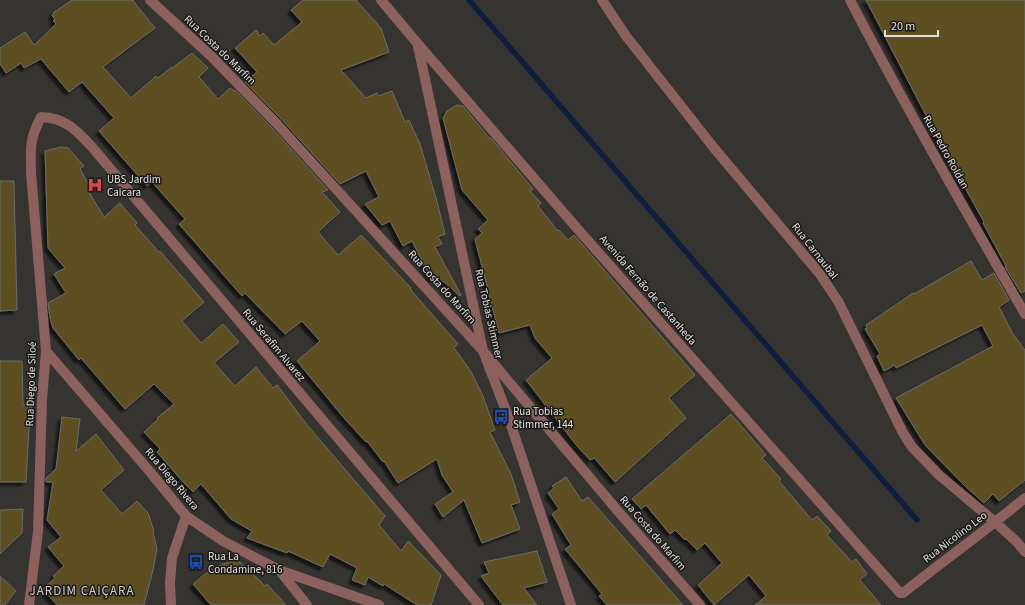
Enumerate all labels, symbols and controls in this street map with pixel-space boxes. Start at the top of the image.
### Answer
street label: Rua Costa do Marfim [181,12,259,88]
scale bar [885,12,938,38]
text: 20 m [891,18,915,35]
street label: Rua Pedro Roldan [920,113,972,191]
place label: UBS Jardim Caicara [107,172,161,200]
hospital icon: UBS Jardim Caicara [86,176,104,194]
street label: Rua Carnaubal [788,220,842,282]
street label: Avenida Fernão de Castanheda [596,232,700,348]
street label: Rua Costa do Marfim [405,247,479,327]
street label: Rua Tobias Stimmer [471,268,507,361]
street label: Rua Serafim Alvarez [239,305,309,385]
street label: Rua Diego de Siloé [22,341,40,427]
place label: Rua Tobias Stimmer, 144 [513,404,574,432]
bus stop icon: Rua Tobias Stimmer, 144 [492,408,510,426]
street label: Rua Diego Rivera [142,445,202,513]
street label: Rua Costa do Marfim [616,492,690,574]
street label: Rua Nicolino Leo [920,508,990,566]
place label: Rua La Condamine, 816 [208,549,283,577]
bus stop icon: Rua La Condamine, 816 [187,553,205,571]
district label: JARDIM CAIÇARA [30,582,134,600]

